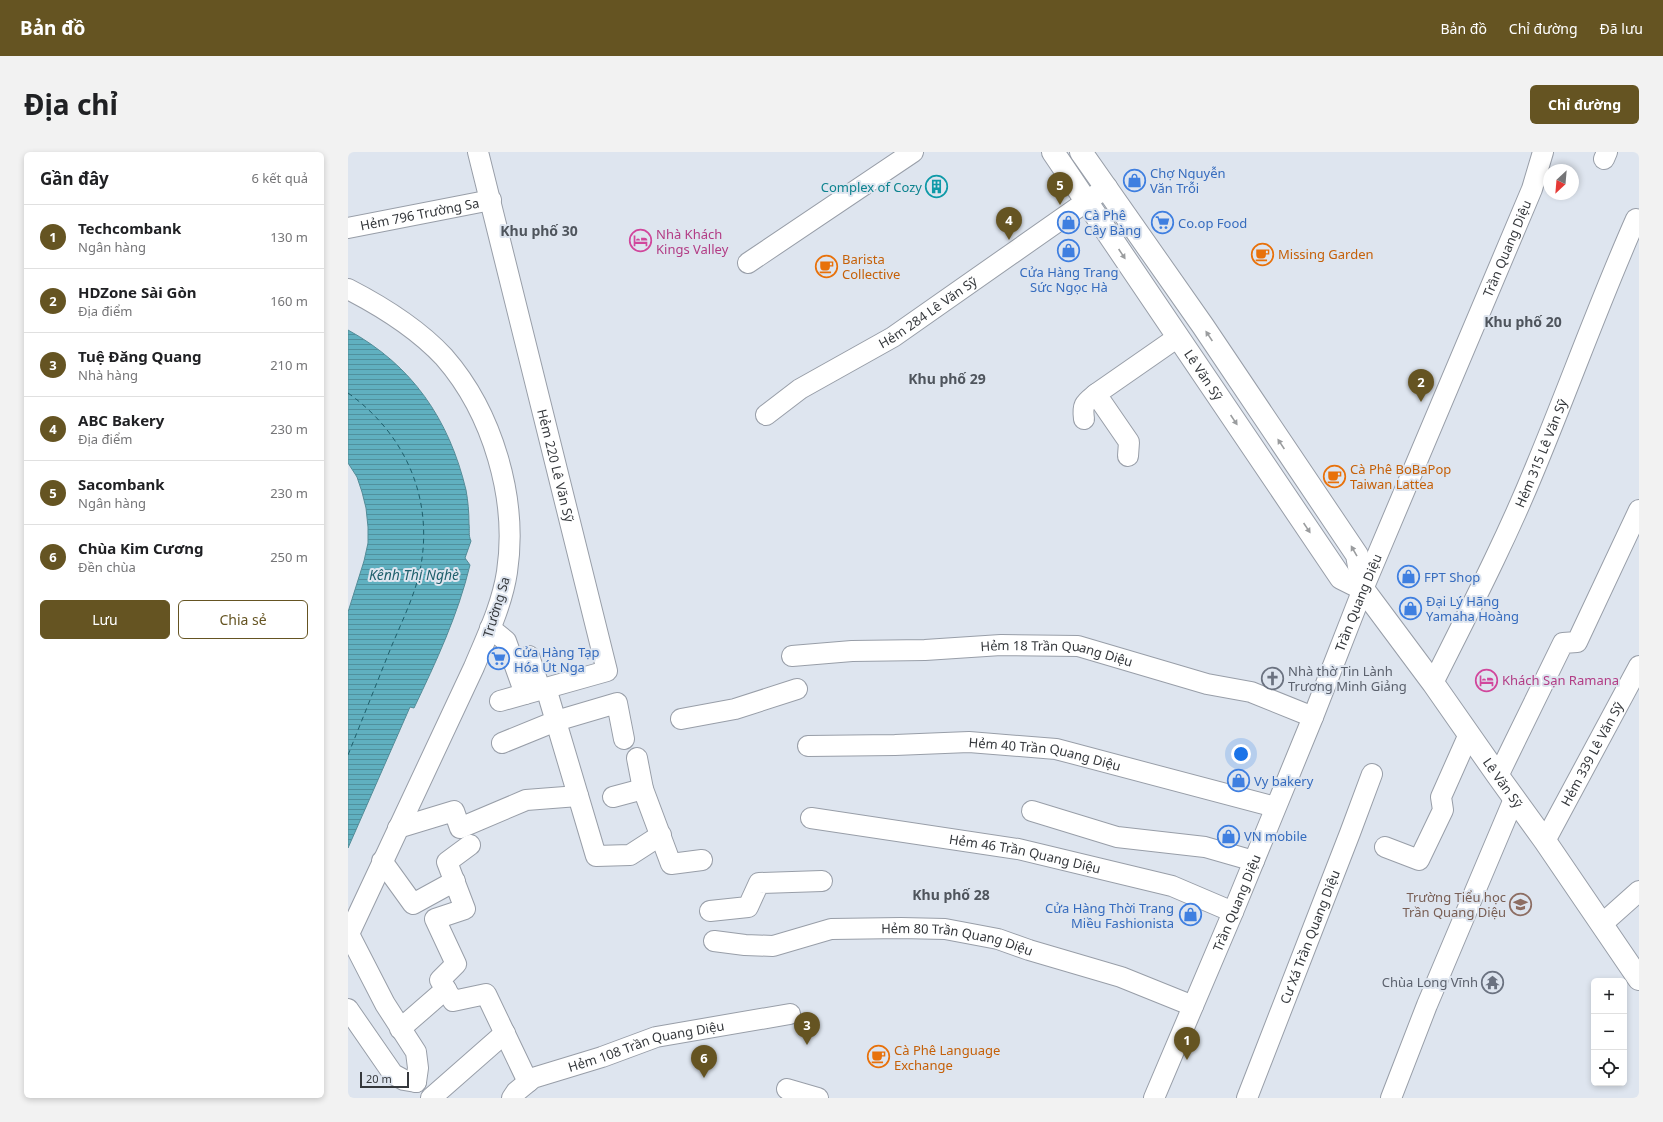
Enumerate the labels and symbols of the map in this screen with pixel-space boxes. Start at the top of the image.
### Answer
place label: Chợ Nguyễn Văn Trỗi [1150,164,1226,197]
north arrow [1543,164,1579,200]
shop icon: Chợ Nguyễn Văn Trỗi [1122,167,1148,193]
pin: 5 [1047,172,1073,205]
building icon: Complex of Cozy [924,174,950,200]
place label: Complex of Cozy [821,178,922,196]
street label: Hẻm 796 Trường Sa [359,194,481,234]
street label: Trần Quang Diệu [1478,197,1535,300]
place label: Cà Phê Cây Bàng [1084,206,1141,239]
pin: 4 [996,207,1022,240]
shop icon: Cà Phê Cây Bàng [1055,209,1081,235]
supermarket icon: Co.op Food [1149,210,1175,236]
place label: Co.op Food [1178,214,1247,232]
district label: Khu phố 30 [500,221,578,240]
place label: Nhà Khách Kings Valley [656,225,729,258]
hotel icon: Nhà Khách Kings Valley [627,228,653,254]
shop icon: Cửa Hàng Trang Sức Ngọc Hà [1056,237,1082,263]
cafe icon: Missing Garden [1249,241,1275,267]
place label: Missing Garden [1278,245,1374,263]
one-way arrow [1118,249,1125,260]
place label: Barista Collective [842,250,900,283]
cafe icon: Barista Collective [814,253,840,279]
place label: Cửa Hàng Trang Sức Ngọc Hà [1020,263,1119,296]
street label: Hẻm 284 Lê Văn Sỹ [875,272,981,352]
district label: Khu phố 20 [1484,312,1562,331]
one-way arrow [1205,330,1213,341]
street label: Lê Văn Sỹ [1180,346,1227,404]
district label: Khu phố 29 [908,369,986,388]
pin: 2 [1408,369,1434,402]
street label: Hẻm 315 Lê Văn Sỹ [1510,396,1571,510]
street label: Hẻm 220 Lê Văn Sỹ [533,407,579,524]
one-way arrow [1230,415,1238,425]
one-way arrow [1277,439,1285,449]
place label: Cà Phê BoBaPop Taiwan Lattea [1350,460,1451,493]
cafe icon: Cà Phê BoBaPop Taiwan Lattea [1322,463,1348,489]
one-way arrow [1303,522,1310,533]
one-way arrow [1350,545,1357,557]
street label: Trần Quang Diệu [1331,551,1386,654]
shop icon: FPT Shop [1395,564,1421,590]
water label: Kênh Thị Nghè [369,565,459,584]
place label: FPT Shop [1424,568,1480,586]
street label: Trường Sa [478,574,514,640]
place label: Đại Lý Hãng Yamaha Hoàng [1426,592,1519,625]
shop icon: Đại Lý Hãng Yamaha Hoàng [1397,595,1423,621]
street label: Hẻm 18 Trần Quang Diệu [980,636,1135,671]
place label: Cửa Hàng Tạp Hóa Út Nga [514,643,599,676]
supermarket icon: Cửa Hàng Tạp Hóa Út Nga [486,646,512,672]
place label: Nhà thờ Tin Lành Trương Minh Giảng [1288,662,1407,695]
church icon: Nhà thờ Tin Lành Trương Minh Giảng [1260,665,1286,691]
hotel icon: Khách Sạn Ramana [1474,667,1500,693]
place label: Khách Sạn Ramana [1502,671,1619,689]
street label: Hẻm 339 Lê Văn Sỹ [1557,698,1627,809]
street label: Hẻm 40 Trần Quang Diệu [968,733,1123,775]
your location [1231,744,1251,764]
street label: Lê Văn Sỹ [1479,754,1527,812]
shop icon: Vy bakery [1226,768,1252,794]
place label: Vy bakery [1254,772,1314,790]
shop icon: VN mobile [1215,823,1241,849]
place label: VN mobile [1244,827,1307,845]
street label: Hẻm 46 Trần Quang Diệu [948,830,1103,878]
street label: Trần Quang Diệu [1208,851,1265,954]
street label: Cư Xá Trần Quang Diệu [1276,867,1344,1006]
district label: Khu phố 28 [912,885,990,904]
place label: Trường Tiểu học Trần Quang Diệu [1403,888,1506,921]
school or university icon: Trường Tiểu học Trần Quang Diệu [1508,891,1534,917]
place label: Cửa Hàng Thời Trang Miều Fashionista [1045,899,1174,932]
shop icon: Cửa Hàng Thời Trang Miều Fashionista [1177,902,1203,928]
street label: Hẻm 80 Trần Quang Diệu [881,919,1035,960]
temple icon: Chùa Long Vĩnh [1480,969,1506,995]
place label: Chùa Long Vĩnh [1382,973,1478,991]
pin: 3 [794,1012,820,1045]
street label: Hẻm 108 Trần Quang Diệu [566,1016,726,1076]
pin: 1 [1174,1027,1200,1060]
place label: Cà Phê Language Exchange [894,1041,1000,1074]
cafe icon: Cà Phê Language Exchange [866,1044,892,1070]
pin: 6 [691,1045,717,1078]
scale bar [360,1070,409,1089]

